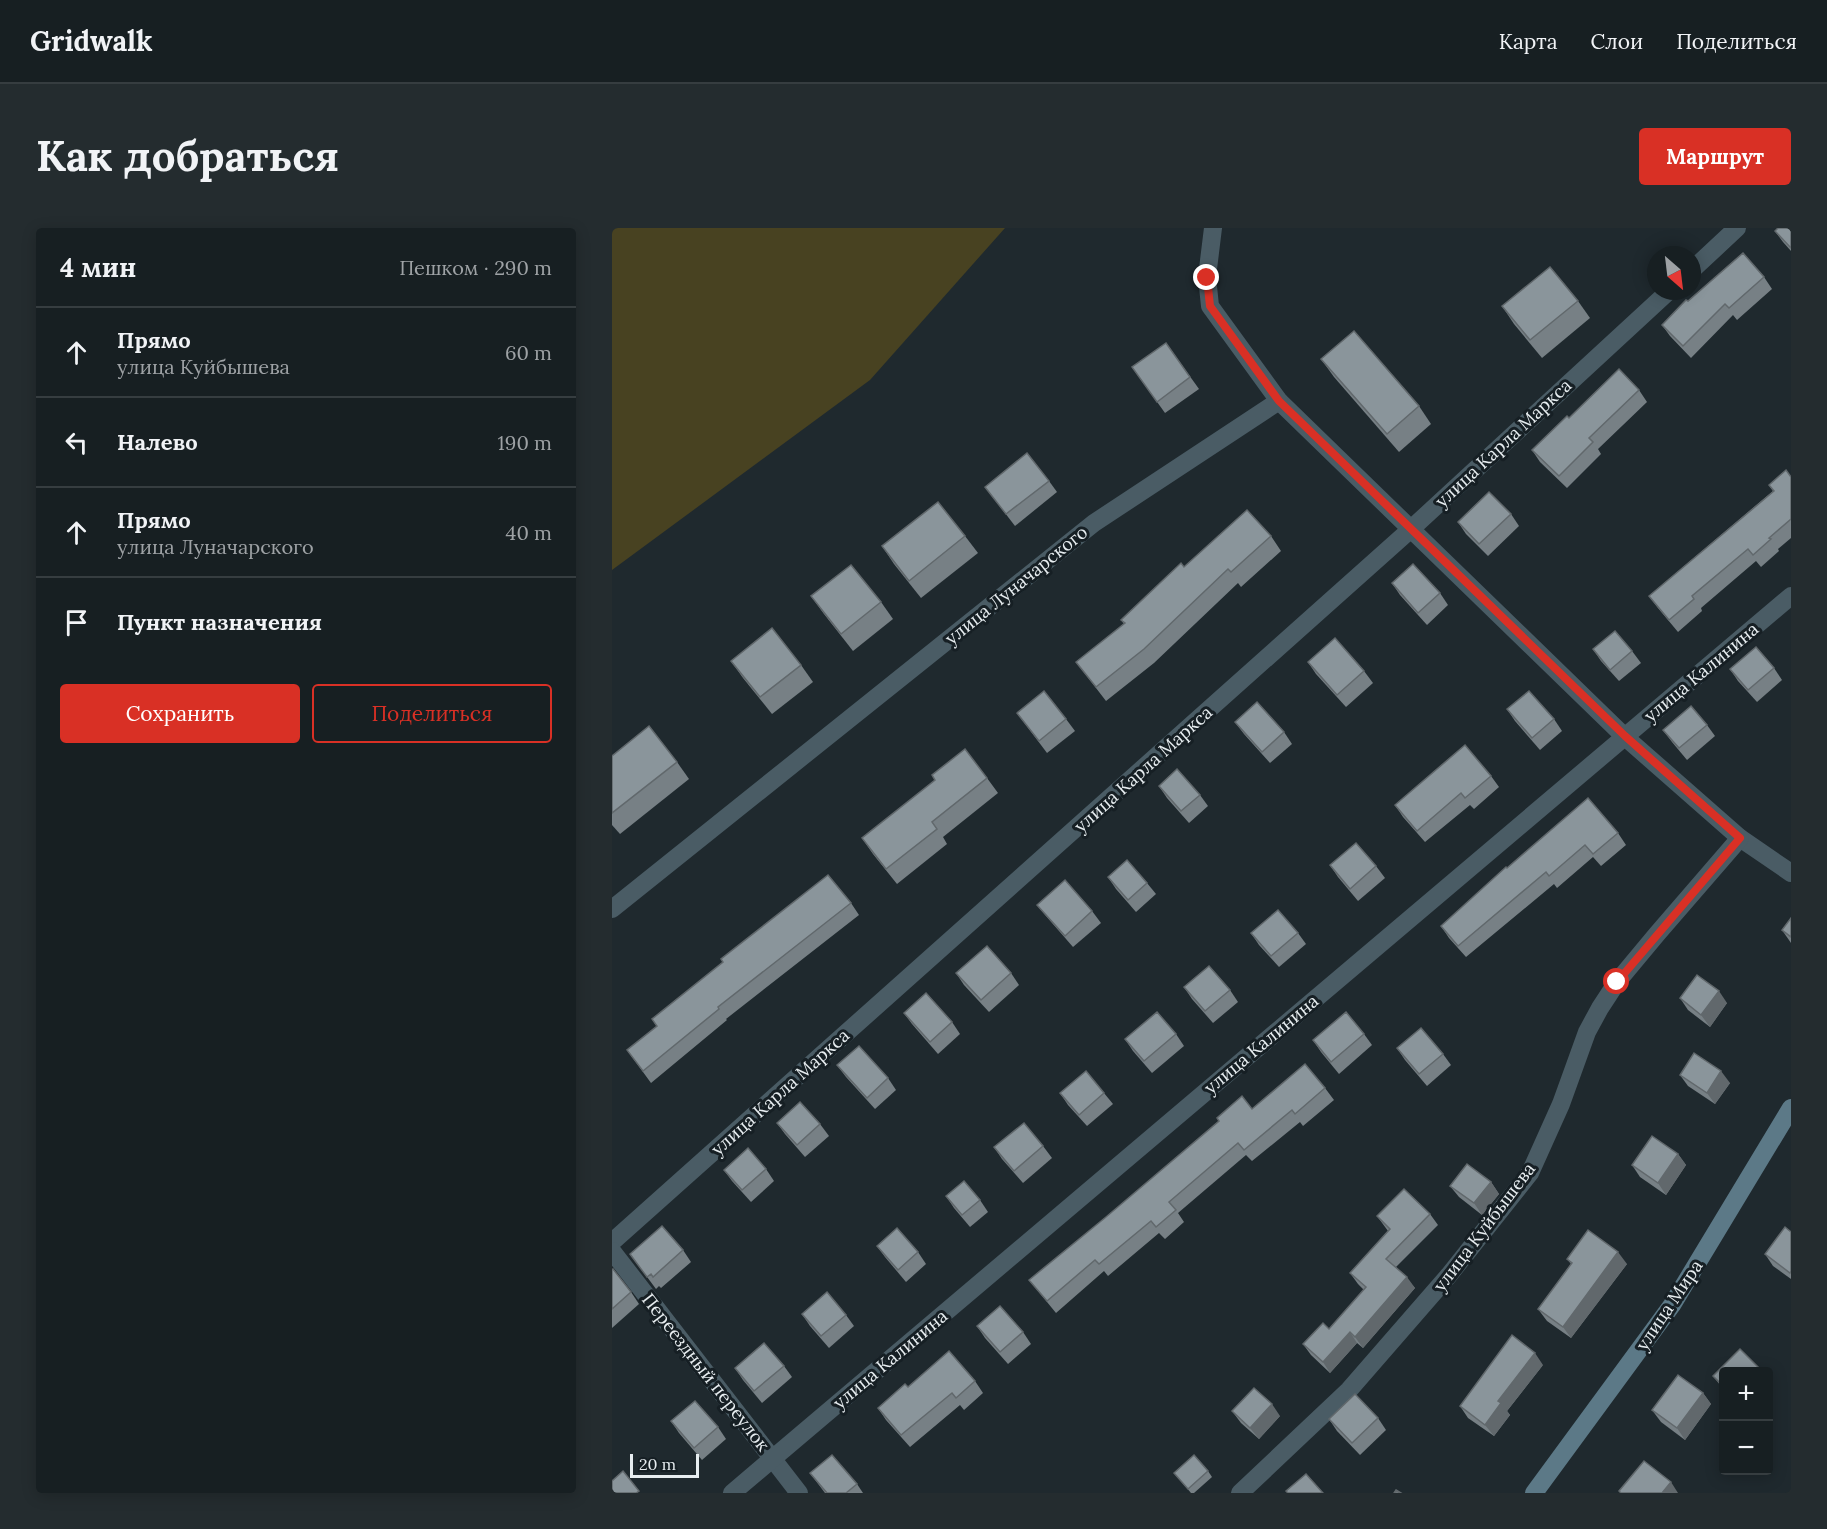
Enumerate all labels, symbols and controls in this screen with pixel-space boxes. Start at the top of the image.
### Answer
text: Gridwalk [30,23,153,59]
text: Карта [1499,28,1558,55]
text: Слои [1591,28,1643,55]
text: Поделиться [1676,28,1797,55]
button: Маршрут [1639,128,1791,185]
text: Как добраться [36,129,339,183]
north arrow [1647,246,1701,300]
text: 4 мин [60,251,136,284]
text: Пешком · 290 m [399,255,552,280]
route end [1193,264,1219,290]
text: Прямо [117,326,191,354]
icon: ahead [60,336,93,369]
text: 60 m [505,340,552,365]
text: улица Куйбышева [117,354,290,379]
street label: улица Карла Маркса [1430,374,1576,512]
icon: left [60,426,93,459]
text: Налево [117,428,198,456]
text: 190 m [498,430,552,455]
text: Прямо [117,506,191,534]
icon: ahead [60,516,93,549]
text: 40 m [506,520,552,545]
street label: улица Луначарского [940,520,1092,650]
text: улица Луначарского [117,534,314,559]
icon: arrive [60,606,93,639]
text: Пункт назначения [117,608,322,636]
street label: улица Калинина [1639,617,1763,727]
button: Сохранить [60,684,300,743]
button: Поделиться [312,684,552,743]
street label: улица Карла Маркса [1069,701,1217,837]
route start [1603,968,1629,994]
street label: улица Калинина [1199,989,1323,1099]
street label: улица Карла Маркса [706,1024,854,1160]
street label: улица Куйбышева [1428,1158,1540,1296]
street label: улица Мира [1630,1255,1708,1355]
street label: Переездный переулок [637,1288,775,1456]
street label: улица Калинина [828,1304,952,1414]
map controls [1719,1367,1773,1475]
button: + [1719,1367,1773,1421]
button: − [1719,1421,1773,1475]
scale bar [630,1451,699,1478]
text: 20 m [639,1454,676,1474]

